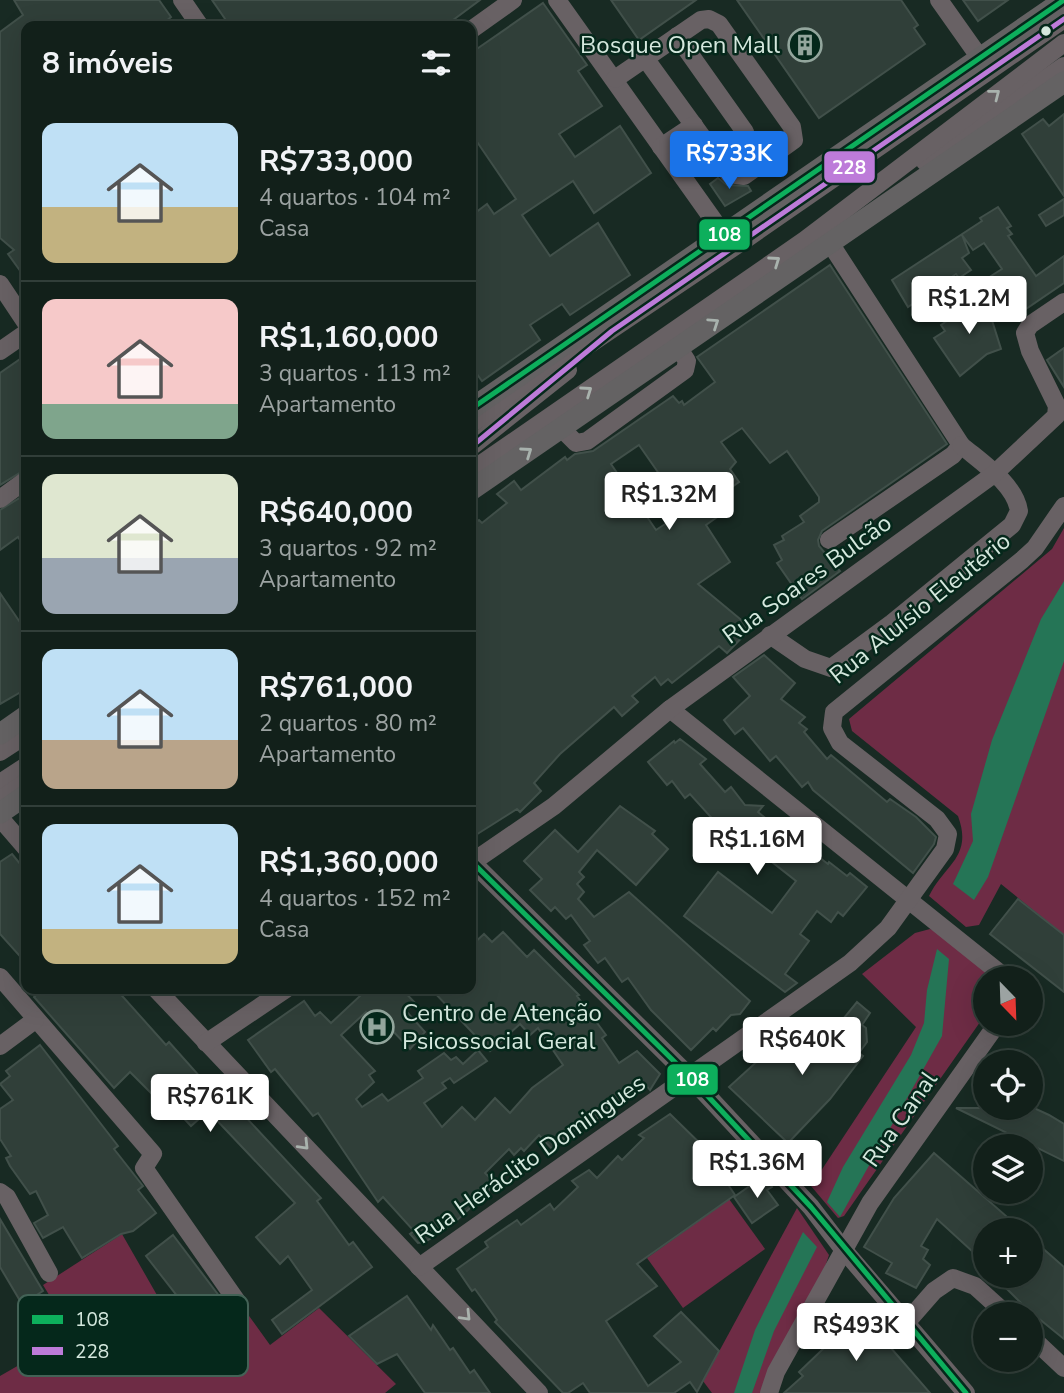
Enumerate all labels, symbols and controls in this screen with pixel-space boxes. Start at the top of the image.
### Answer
unlabelled marker [1039,24,1053,38]
building icon: Bosque Open Mall [786,26,824,64]
place label: Bosque Open Mall [580,29,780,61]
text: 8 imóveis [42,43,173,84]
icon: filters [417,44,455,82]
one-way arrow [987,89,1000,102]
pin: R$733K [672,132,786,191]
text: R$733K [686,138,772,169]
text: R$733,000 [259,141,413,182]
line badge: 228 [823,150,876,184]
icon: home [98,151,182,235]
text: 228 [832,155,866,181]
text: 4 quartos · 104 m² [259,182,451,213]
text: Casa [259,213,310,244]
line badge: 108 [698,218,751,251]
text: 108 [707,222,741,248]
one-way arrow [767,257,780,269]
pin: R$1.2M [912,276,1026,336]
text: R$1.2M [928,283,1010,314]
text: R$1,160,000 [259,317,438,358]
one-way arrow [706,318,719,331]
icon: home [98,327,182,411]
text: 3 quartos · 113 m² [259,358,451,389]
one-way arrow [579,387,592,399]
text: Apartamento [259,389,396,420]
one-way arrow [519,448,532,460]
pin: R$1.32M [604,472,734,532]
text: R$1.32M [621,479,717,510]
text: R$640,000 [259,492,413,533]
icon: home [98,502,182,586]
street label: Rua Soares Bulcão [716,507,898,651]
street label: Rua Aluísio Eleutério [823,525,1017,691]
text: 3 quartos · 92 m² [259,533,437,564]
text: Apartamento [259,564,396,595]
text: R$761,000 [259,667,413,708]
icon: home [98,677,182,761]
text: 2 quartos · 80 m² [259,708,437,739]
text: Apartamento [259,739,396,770]
pin: R$1.16M [692,818,822,877]
text: R$1.16M [709,824,805,855]
text: R$1,360,000 [259,842,438,883]
icon: home [98,852,182,936]
text: 4 quartos · 152 m² [259,883,451,914]
text: Casa [259,914,310,945]
north arrow [973,966,1043,1036]
map controls [973,966,1043,1372]
place label: Centro de Atenção Psicossocial Geral [402,997,602,1057]
hospital icon: Centro de Atenção Psicossocial Geral [358,1008,396,1046]
pin: R$640K [745,1018,859,1077]
text: R$640K [759,1024,845,1055]
button: locate [973,1050,1043,1120]
line badge: 108 [666,1063,719,1096]
street label: Rua Canal [855,1065,945,1173]
street label: Rua Heráclito Domingues [408,1067,652,1251]
text: 108 [675,1067,709,1093]
pin: R$761K [153,1074,267,1134]
text: R$761K [167,1081,253,1112]
button: layers [973,1134,1043,1204]
one-way arrow [295,1137,308,1150]
pin: R$1.36M [692,1140,822,1200]
text: R$1.36M [709,1147,805,1178]
button: + [973,1218,1043,1288]
legend [18,1295,248,1376]
button: − [973,1302,1043,1372]
pin: R$493K [799,1304,913,1363]
text: 108 [75,1307,109,1333]
one-way arrow [458,1308,471,1321]
text: R$493K [813,1310,899,1341]
text: 228 [75,1339,109,1365]

